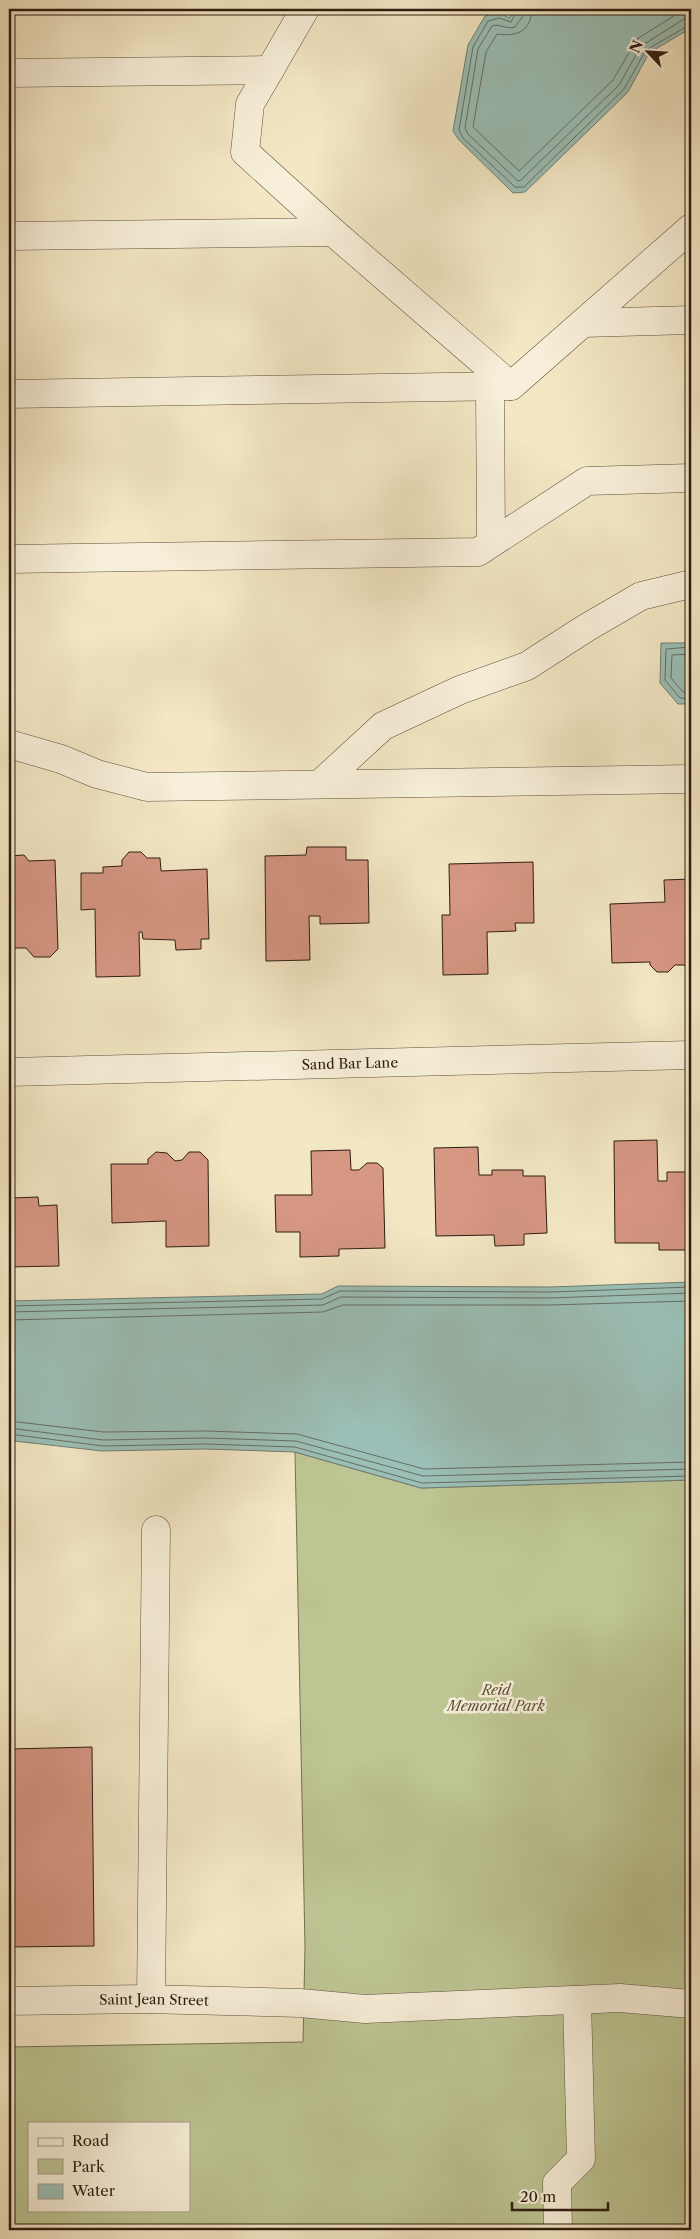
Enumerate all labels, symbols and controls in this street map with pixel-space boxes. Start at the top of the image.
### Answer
north arrow [622,28,672,78]
text: N [625,37,647,56]
street label: Sand Bar Lane [301,1053,398,1074]
park label: Reid Memorial Park [445,1681,546,1715]
street label: Saint Jean Street [99,1990,209,2010]
legend [28,2122,190,2212]
text: Road [72,2131,109,2150]
text: Park [72,2157,106,2176]
scale bar [512,2179,609,2211]
text: Water [71,2181,116,2200]
text: 20 m [520,2187,556,2206]

